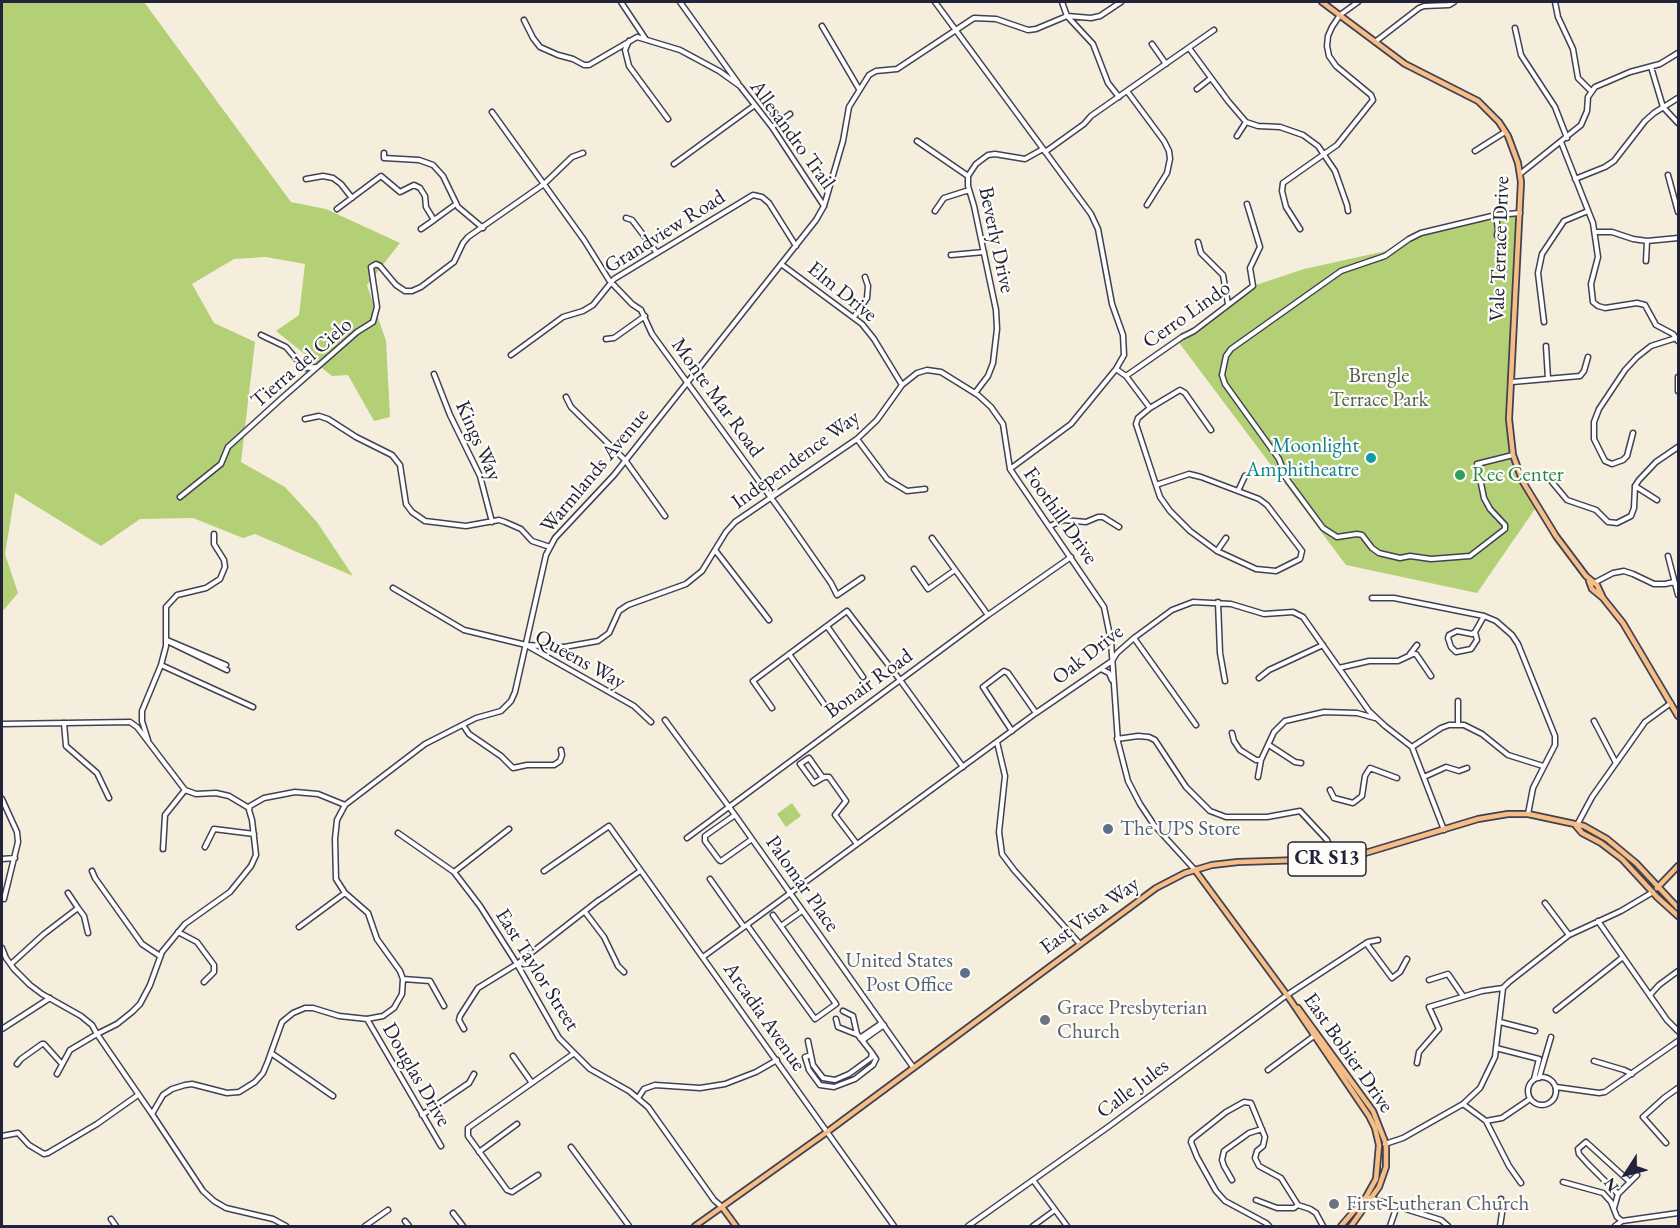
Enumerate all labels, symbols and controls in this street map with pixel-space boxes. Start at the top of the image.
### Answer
street label: Allesandro Trail [744,75,840,195]
street label: Vale Terrace Drive [1485,176,1515,322]
street label: Grandview Road [600,185,730,279]
street label: Beverly Drive [972,185,1020,295]
street label: Elm Drive [802,256,882,328]
street label: Cerro Lindo [1138,276,1236,354]
street label: Tierra del Cielo [246,312,358,414]
street label: Monte Mar Road [665,334,769,462]
park label: Brengle Terrace Park [1330,363,1428,413]
street label: Kings Way [449,397,507,485]
street label: Warmlands Avenue [535,403,655,539]
street label: Independence Way [727,405,865,515]
place label: Moonlight Amphitheatre [1246,433,1359,483]
marker: Moonlight Amphitheatre [1364,451,1378,465]
place label: Rec Center [1472,462,1564,488]
street label: Foothill Drive [1017,463,1103,569]
marker: Rec Center [1453,468,1467,482]
street label: Oak Drive [1047,619,1129,691]
street label: Queens Way [530,625,630,695]
street label: Bonair Road [820,644,918,724]
place label: The UPS Store [1120,816,1240,842]
marker: The UPS Store [1101,822,1115,836]
street label: Palomar Place [760,831,844,937]
road number: CR S13 [1288,842,1366,876]
street label: East Vista Way [1035,872,1145,960]
street label: East Taylor Street [489,904,585,1036]
place label: United States Post Office [846,948,953,998]
street label: Arcadia Avenue [717,958,811,1076]
marker: United States Post Office [958,966,972,980]
street label: East Bobier Drive [1297,988,1399,1118]
place label: Grace Presbyterian Church [1057,995,1208,1045]
marker: Grace Presbyterian Church [1038,1013,1052,1027]
street label: Douglas Drive [376,1019,456,1131]
street label: Calle Jules [1092,1054,1174,1124]
north arrow [1596,1144,1656,1204]
text: N [1599,1173,1623,1196]
place label: First Lutheran Church [1346,1191,1529,1217]
marker: First Lutheran Church [1327,1197,1341,1211]

